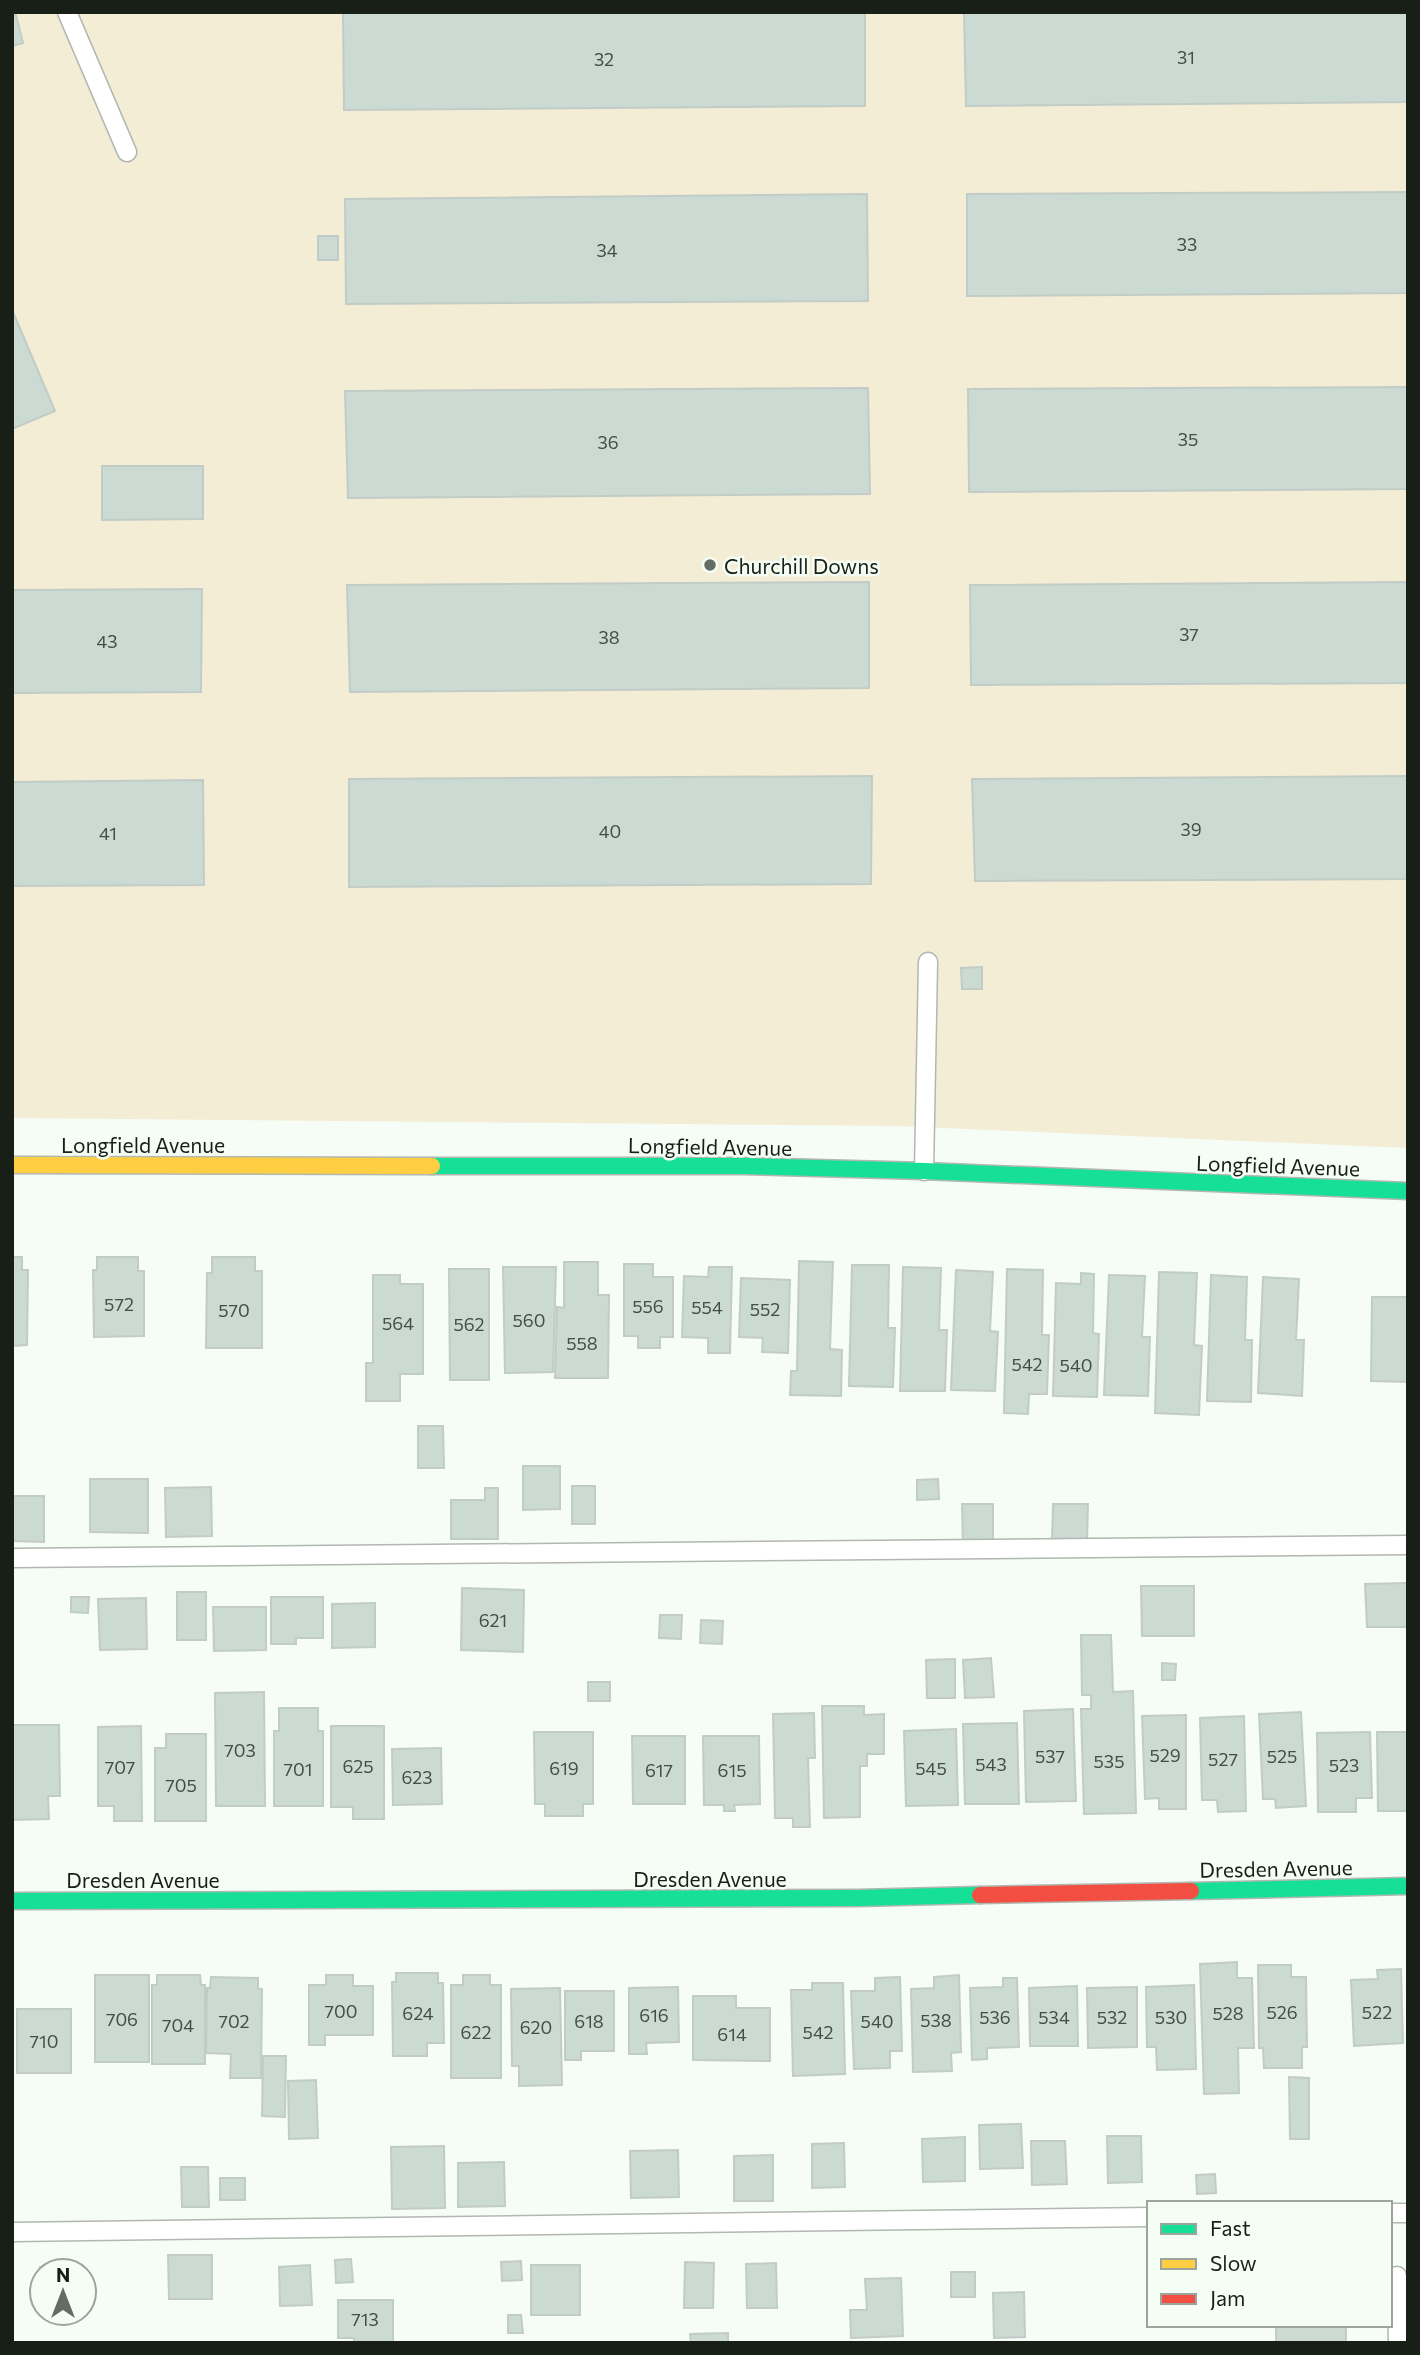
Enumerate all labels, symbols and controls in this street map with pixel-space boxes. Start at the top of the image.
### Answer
house number: 31 [1177,46,1195,68]
house number: 32 [594,48,614,70]
house number: 33 [1177,233,1197,255]
house number: 34 [596,239,618,261]
house number: 35 [1178,428,1198,450]
house number: 36 [597,431,619,453]
place label: Churchill Downs [724,553,879,578]
marker: Churchill Downs [702,557,718,573]
house number: 37 [1179,623,1199,645]
house number: 38 [598,626,620,648]
house number: 43 [96,630,118,652]
house number: 39 [1180,818,1202,840]
house number: 40 [599,820,621,842]
house number: 41 [99,822,117,844]
street label: Longfield Avenue [61,1132,225,1157]
street label: Longfield Avenue [628,1132,792,1160]
street label: Longfield Avenue [1195,1150,1361,1180]
house number: 572 [104,1293,134,1315]
house number: 556 [632,1295,664,1317]
house number: 554 [691,1296,723,1318]
house number: 552 [750,1298,780,1320]
house number: 570 [218,1299,250,1321]
house number: 560 [512,1309,546,1331]
house number: 564 [382,1312,414,1334]
house number: 562 [453,1313,485,1335]
house number: 558 [566,1332,598,1354]
house number: 542 [1012,1353,1042,1375]
house number: 540 [1060,1354,1092,1376]
house number: 621 [479,1609,507,1631]
house number: 703 [224,1739,256,1761]
house number: 529 [1149,1744,1181,1766]
house number: 537 [1035,1745,1065,1767]
house number: 525 [1267,1745,1297,1767]
house number: 527 [1208,1748,1238,1770]
house number: 535 [1094,1750,1124,1772]
house number: 543 [975,1753,1007,1775]
house number: 523 [1329,1754,1359,1776]
house number: 625 [342,1755,374,1777]
house number: 707 [105,1756,135,1778]
house number: 619 [549,1757,579,1779]
house number: 545 [915,1757,947,1779]
house number: 701 [284,1758,312,1780]
house number: 617 [645,1759,673,1781]
house number: 615 [718,1759,746,1781]
house number: 623 [401,1766,433,1788]
house number: 705 [165,1774,197,1796]
street label: Dresden Avenue [1199,1854,1353,1882]
street label: Dresden Avenue [633,1866,787,1891]
street label: Dresden Avenue [66,1867,220,1892]
house number: 700 [325,2000,357,2022]
house number: 526 [1266,2001,1298,2023]
house number: 522 [1362,2001,1392,2023]
house number: 624 [402,2002,434,2024]
house number: 528 [1212,2002,1244,2024]
house number: 616 [639,2004,669,2026]
house number: 536 [979,2006,1011,2028]
house number: 534 [1038,2006,1070,2028]
house number: 532 [1097,2006,1127,2028]
house number: 530 [1155,2006,1187,2028]
house number: 706 [106,2008,138,2030]
house number: 538 [920,2009,952,2031]
house number: 702 [218,2010,250,2032]
house number: 618 [574,2010,604,2032]
house number: 540 [861,2010,893,2032]
house number: 704 [162,2014,194,2036]
house number: 620 [520,2016,552,2038]
house number: 622 [461,2021,491,2043]
house number: 542 [803,2021,833,2043]
house number: 614 [717,2023,747,2045]
house number: 710 [30,2030,58,2052]
legend [1147,2201,1392,2327]
text: Fast [1210,2215,1251,2240]
text: Slow [1210,2250,1257,2275]
north arrow [28,2257,98,2327]
text: N [56,2263,70,2286]
text: Jam [1210,2285,1245,2310]
house number: 713 [351,2308,379,2330]

